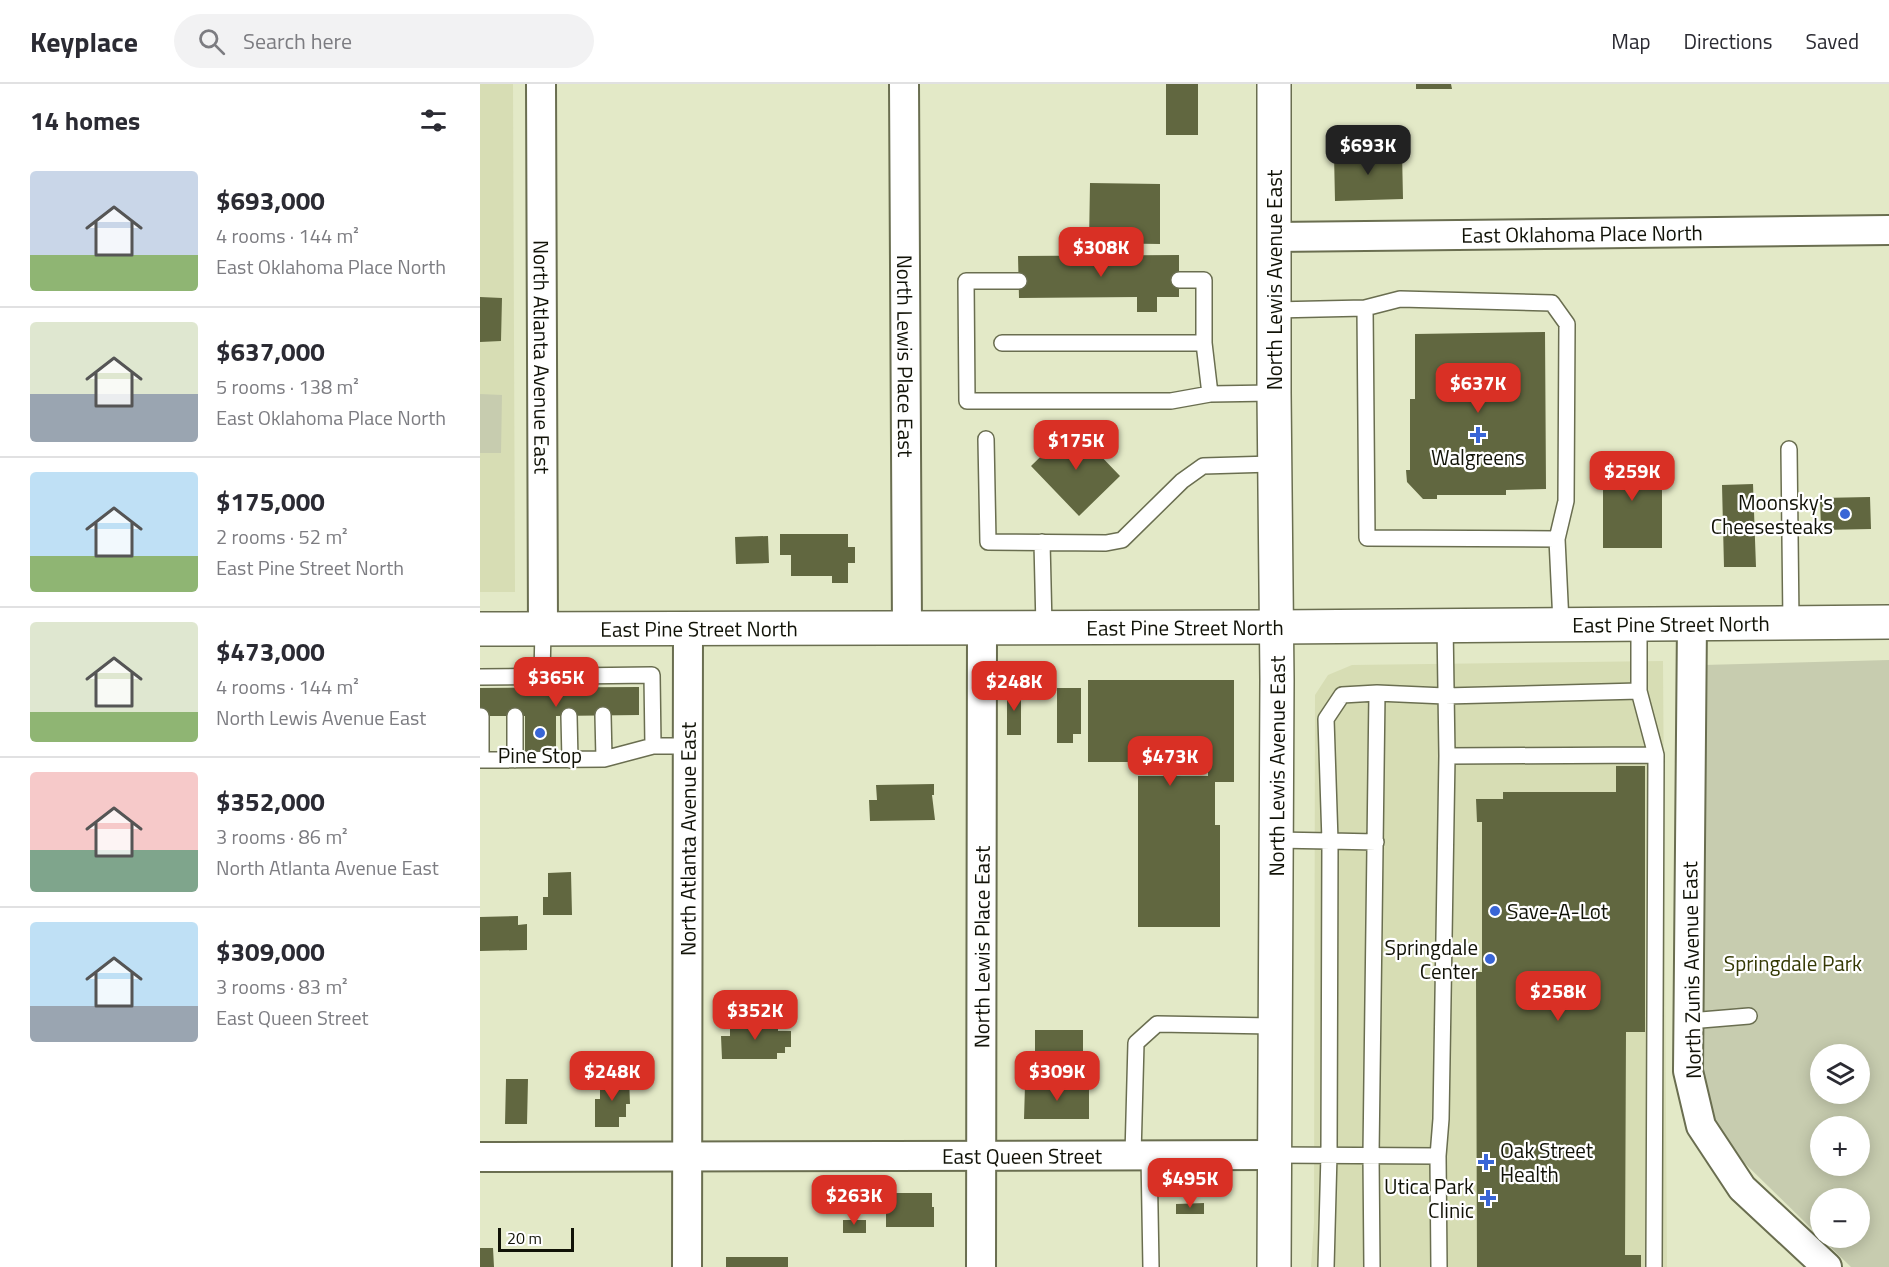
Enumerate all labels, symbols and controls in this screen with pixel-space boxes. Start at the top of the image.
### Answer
search box [174,14,594,68]
text: Keyplace [30,20,138,63]
text: Search here [243,24,352,58]
icon: search [195,25,228,58]
text: Map [1611,25,1651,57]
text: Directions [1684,25,1773,57]
text: Saved [1806,25,1859,57]
text: 14 homes [30,101,140,140]
icon: filters [417,104,450,137]
pin: $693K [1326,125,1410,176]
text: $693K [1340,129,1396,160]
street label: North Lewis Avenue East [1258,169,1290,390]
text: $693,000 [216,181,325,220]
icon: home [78,195,150,267]
street label: East Oklahoma Place North [1461,216,1703,251]
text: 4 rooms · 144 m² [216,220,359,251]
pin: $308K [1059,227,1143,278]
text: $308K [1073,231,1129,262]
street label: North Atlanta Avenue East [526,240,558,475]
text: East Oklahoma Place North [216,251,446,282]
street label: North Lewis Place East [889,255,922,458]
text: $637,000 [216,332,325,371]
icon: home [78,346,150,418]
pin: $637K [1436,363,1520,414]
text: $637K [1450,367,1506,398]
text: 5 rooms · 138 m² [216,371,359,402]
text: East Oklahoma Place North [216,402,446,433]
pin: $175K [1034,420,1118,471]
text: $175K [1048,424,1104,455]
marker: Walgreens [1471,428,1485,442]
place label: Walgreens [1431,441,1525,473]
pin: $259K [1590,451,1674,502]
text: $259K [1604,455,1660,486]
text: $175,000 [216,482,325,521]
place label: Moonsky's Cheesesteaks [1711,486,1833,542]
icon: home [78,496,150,568]
marker: Moonsky's Cheesesteaks [1838,507,1852,521]
text: 2 rooms · 52 m² [216,521,348,552]
text: East Pine Street North [216,552,404,583]
street label: East Pine Street North [1572,607,1770,641]
street label: East Pine Street North [1086,611,1284,643]
street label: East Pine Street North [600,612,798,645]
text: $473,000 [216,632,325,671]
icon: home [78,646,150,718]
street label: North Lewis Avenue East [1260,655,1293,877]
pin: $365K [514,657,598,708]
text: $365K [528,661,584,692]
pin: $248K [972,661,1056,712]
text: $248K [986,665,1042,696]
text: 4 rooms · 144 m² [216,671,359,702]
text: North Lewis Avenue East [216,702,426,733]
street label: North Atlanta Avenue East [671,721,704,956]
marker: Pine Stop [533,726,547,740]
pin: $473K [1128,736,1212,787]
place label: Pine Stop [498,739,582,771]
text: $473K [1142,740,1198,771]
text: $352,000 [216,782,325,821]
icon: home [78,796,150,868]
text: 3 rooms · 86 m² [216,821,348,852]
street label: North Lewis Place East [965,845,998,1048]
text: North Atlanta Avenue East [216,852,439,883]
street label: North Zunis Avenue East [1673,860,1709,1079]
place label: Save-A-Lot [1507,895,1609,927]
marker: Save-A-Lot [1488,904,1502,918]
place label: Springdale Center [1385,931,1478,987]
text: $309,000 [216,932,325,971]
icon: home [78,946,150,1018]
park label: Springdale Park [1724,947,1862,979]
marker: Springdale Center [1483,952,1497,966]
text: 3 rooms · 83 m² [216,971,348,1002]
pin: $258K [1516,971,1600,1022]
text: $258K [1530,975,1586,1006]
pin: $352K [713,990,797,1041]
text: $352K [727,994,783,1025]
text: East Queen Street [216,1002,369,1033]
map controls [1810,1044,1870,1248]
button: layers [1810,1044,1870,1104]
pin: $248K [570,1051,654,1102]
pin: $309K [1015,1051,1099,1102]
text: $248K [584,1055,640,1086]
text: $309K [1029,1055,1085,1086]
button: + [1810,1116,1870,1176]
place label: Oak Street Health [1500,1134,1594,1190]
street label: East Queen Street [942,1139,1103,1172]
marker: Oak Street Health [1477,1153,1495,1171]
pin: $495K [1148,1158,1232,1209]
text: $495K [1162,1162,1218,1193]
place label: Utica Park Clinic [1384,1170,1474,1226]
pin: $263K [812,1175,896,1226]
text: $263K [826,1179,882,1210]
button: − [1810,1188,1870,1248]
marker: Utica Park Clinic [1479,1189,1497,1207]
scale bar [498,1225,574,1252]
text: 20 m [507,1226,542,1250]

